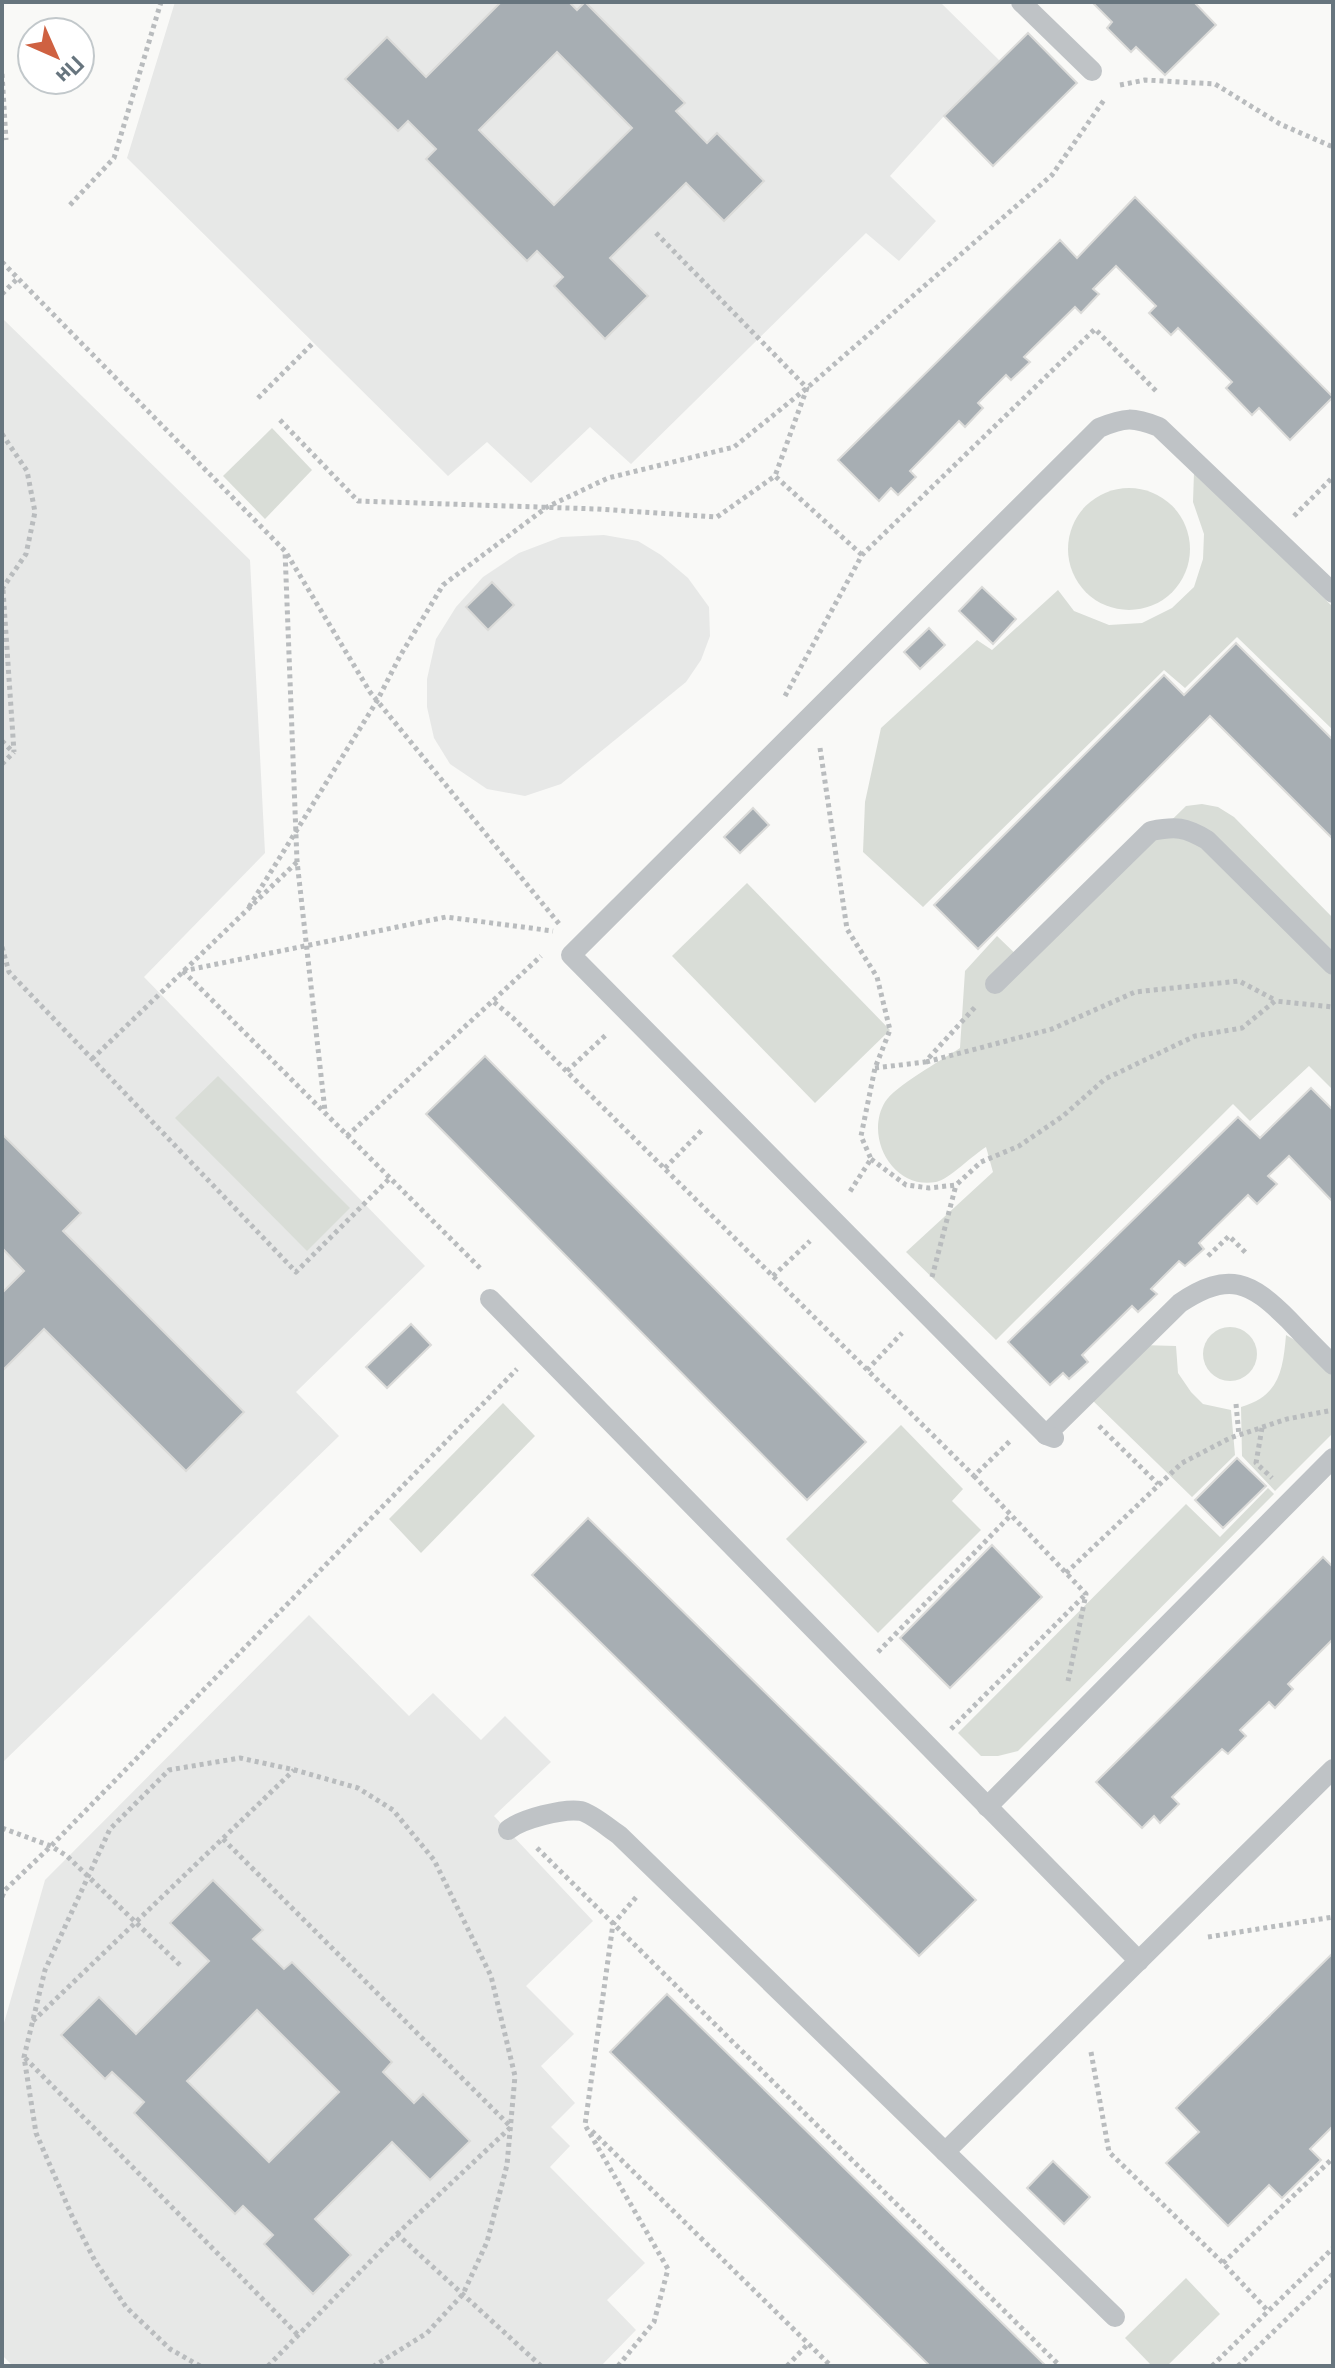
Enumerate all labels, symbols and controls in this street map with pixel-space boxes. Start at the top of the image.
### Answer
north arrow [16,16,96,96]
text: Пн [51,51,89,89]

